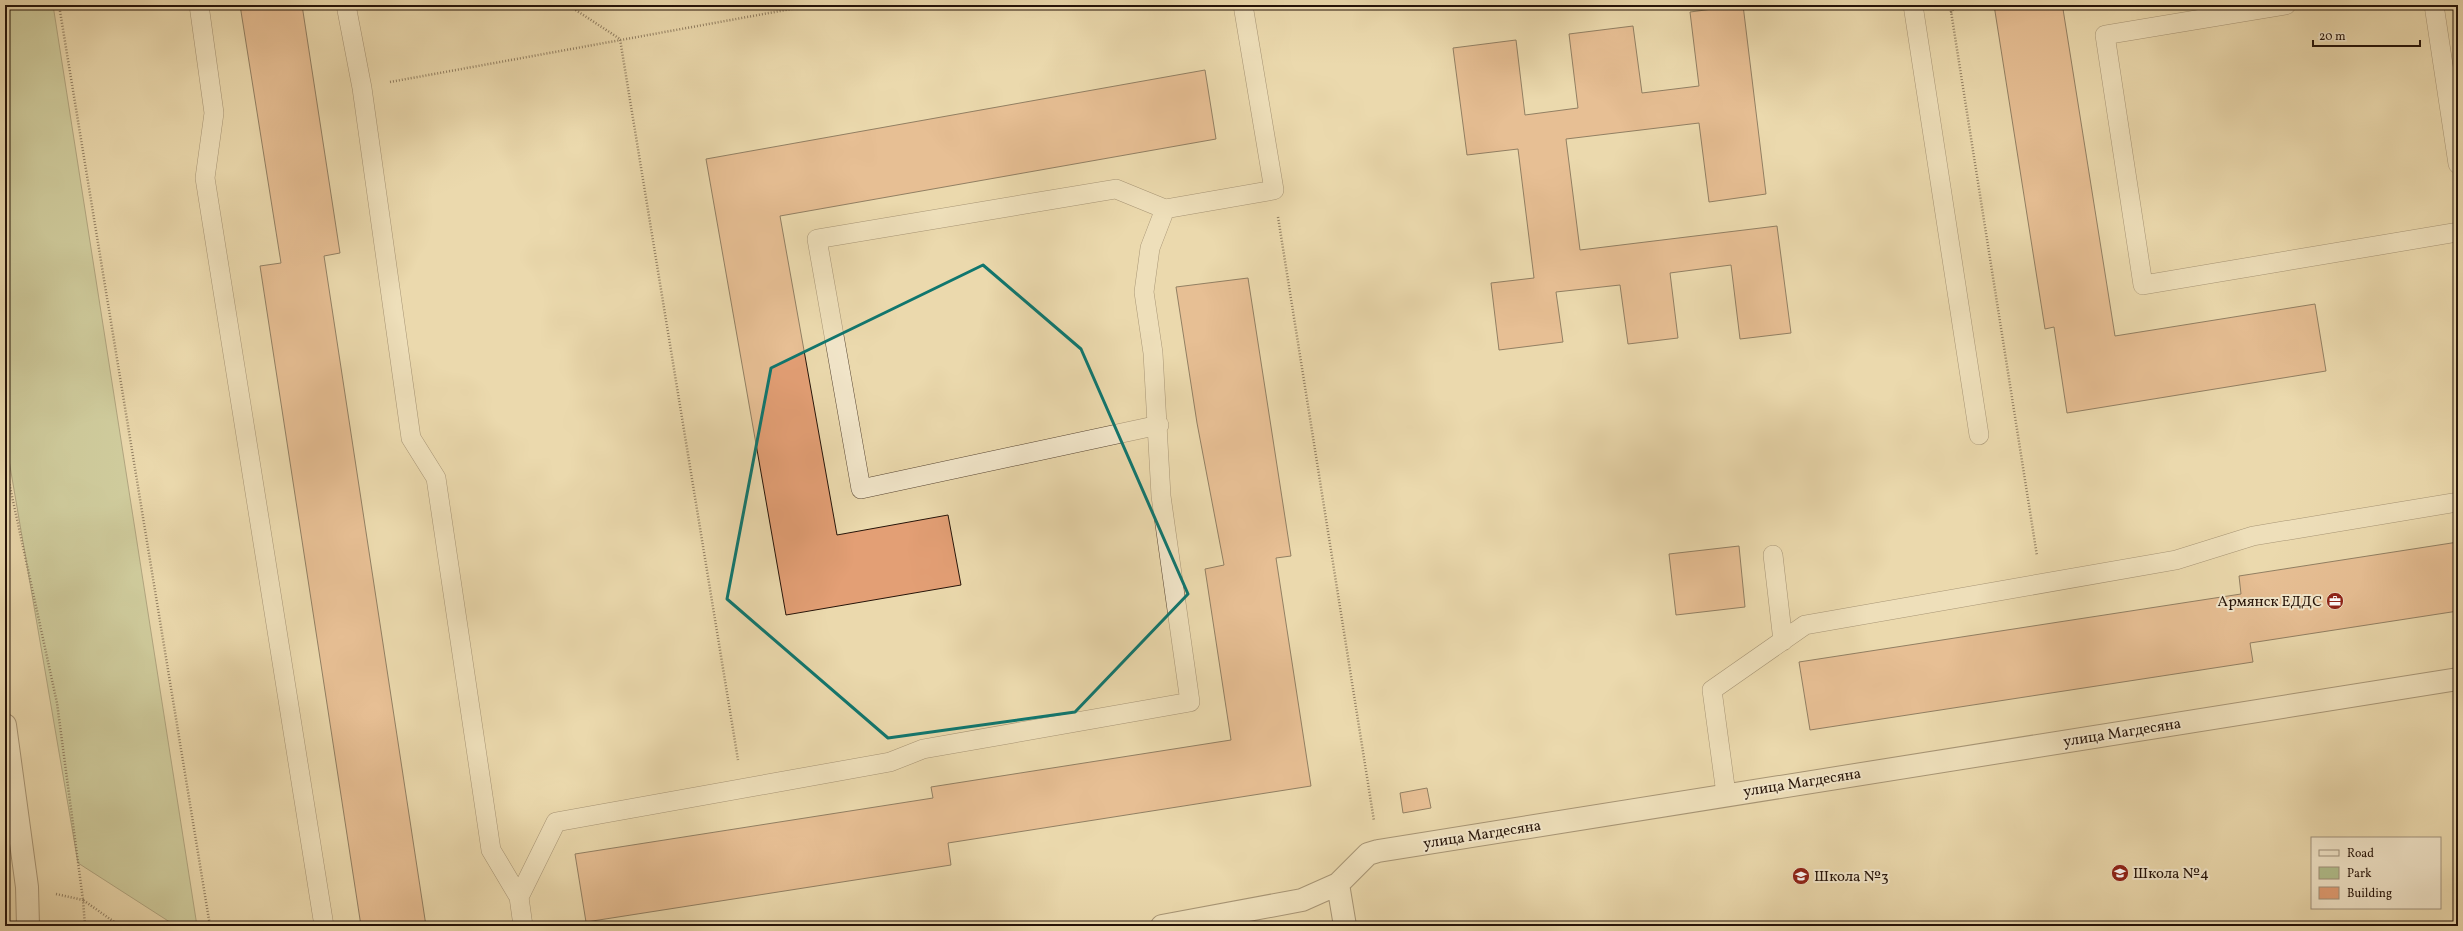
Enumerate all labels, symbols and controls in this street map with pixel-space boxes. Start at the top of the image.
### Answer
scale bar [2313,22,2420,48]
text: 20 m [2319,29,2346,45]
office icon: Армянск ЕДДС [2325,591,2345,611]
place label: Армянск ЕДДС [2218,592,2322,613]
street label: улица Магдесяна [2062,714,2183,753]
street label: улица Магдесяна [1742,764,1863,803]
street label: улица Магдесяна [1422,816,1543,855]
legend [2311,837,2441,909]
text: Road [2347,846,2374,862]
school or university icon: Школа №4 [2110,863,2130,883]
place label: Школа №4 [2133,864,2209,885]
school or university icon: Школа №3 [1791,866,1811,886]
text: Park [2347,866,2372,882]
place label: Школа №3 [1814,867,1889,888]
text: Building [2347,886,2392,902]

